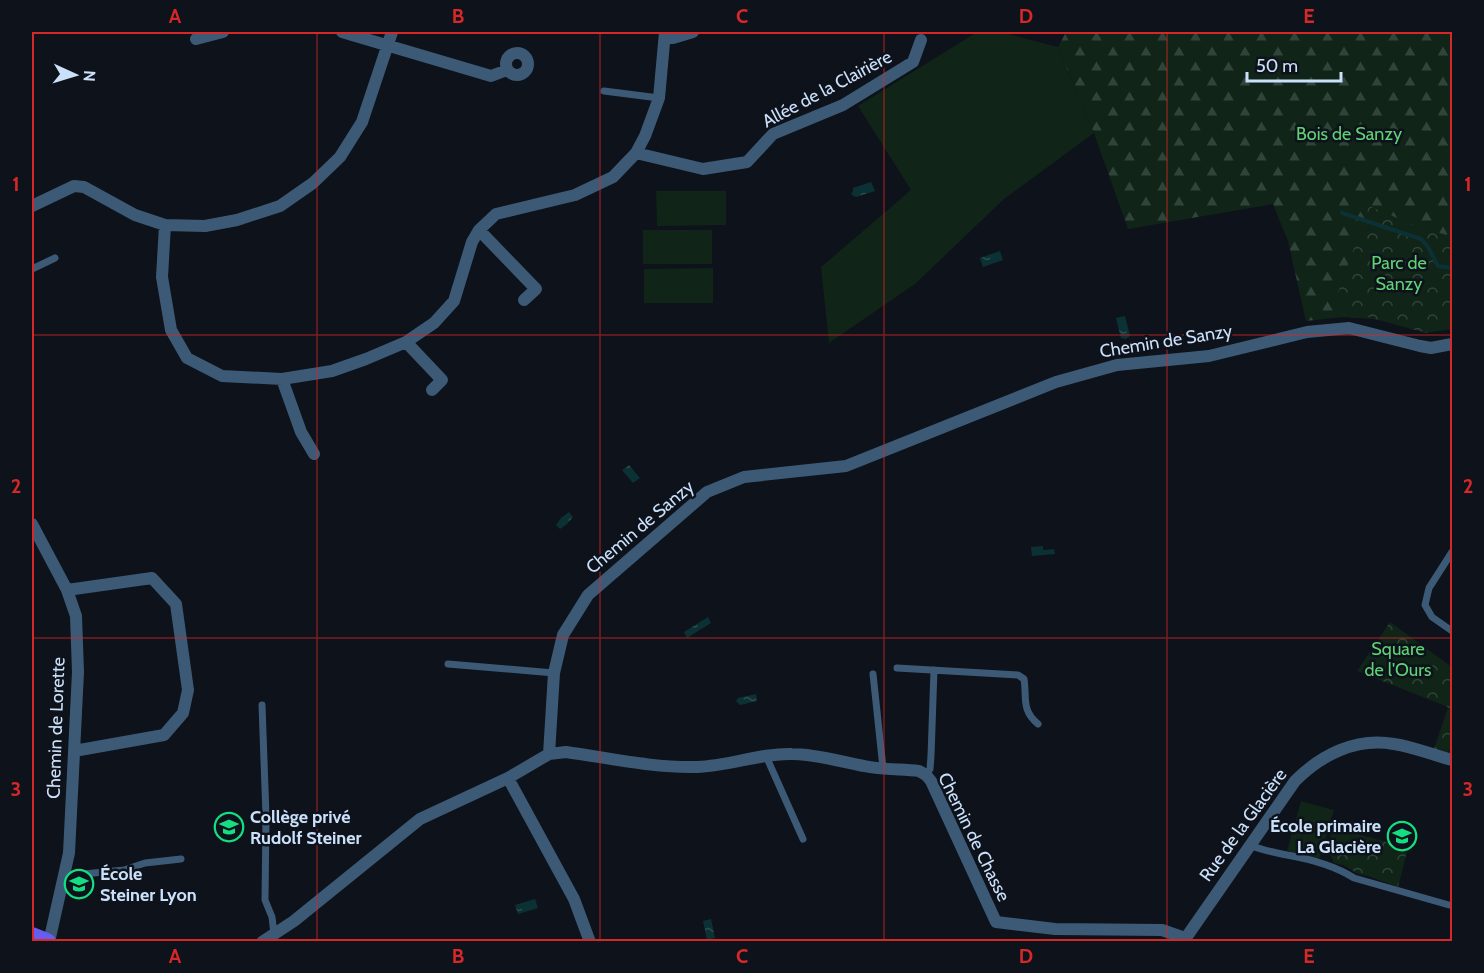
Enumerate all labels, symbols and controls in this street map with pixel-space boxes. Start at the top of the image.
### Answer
text: A [169,4,182,28]
text: B [452,4,464,28]
text: C [736,4,748,28]
text: D [1019,4,1033,28]
text: E [1303,4,1315,28]
north arrow [45,45,105,105]
scale bar [1247,45,1342,83]
street label: Allée de la Clairière [759,46,895,132]
text: 50 m [1256,55,1298,77]
text: N [80,70,99,82]
park label: Bois de Sanzy [1296,123,1402,145]
text: 1 [12,172,20,196]
text: 1 [1464,172,1472,196]
park label: Parc de Sanzy [1371,252,1427,295]
street label: Chemin de Sanzy [1098,320,1234,362]
text: 2 [11,474,21,498]
text: 2 [1463,474,1473,498]
street label: Chemin de Sanzy [582,476,698,578]
park label: Square de l'Ours [1365,638,1431,681]
street label: Chemin de Lorette [43,657,69,799]
street label: Rue de la Glacière [1195,764,1291,886]
street label: Chemin de Chasse [933,769,1015,905]
text: 3 [11,777,21,801]
text: 3 [1463,777,1473,801]
place label: Collège privé Rudolf Steiner [250,806,362,849]
school or university icon: Collège privé Rudolf Steiner [213,811,245,843]
place label: École primaire La Glacière [1270,815,1381,858]
school or university icon: École primaire La Glacière [1386,820,1418,852]
place label: École Steiner Lyon [100,863,197,906]
school or university icon: École Steiner Lyon [63,868,95,900]
text: A [169,944,182,968]
text: B [452,944,464,968]
text: C [736,944,748,968]
text: D [1019,944,1033,968]
text: E [1303,944,1315,968]

